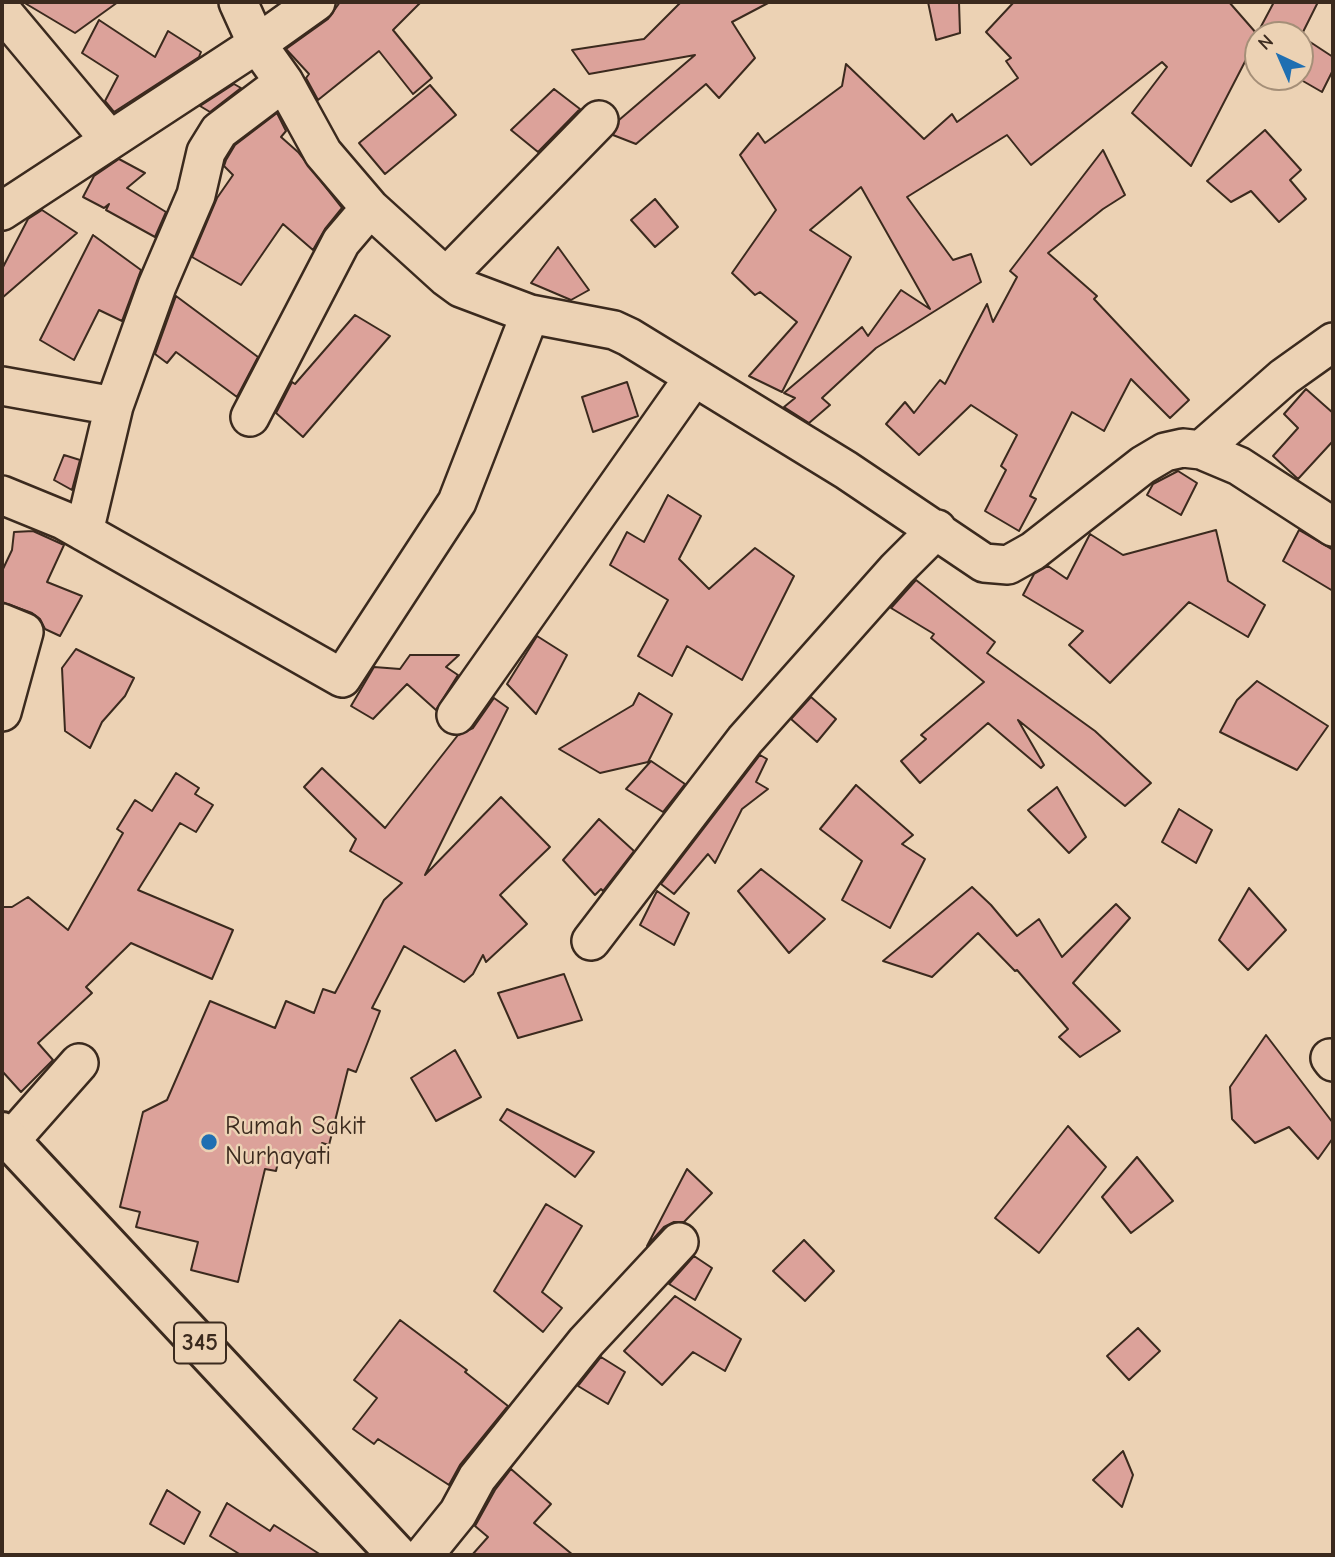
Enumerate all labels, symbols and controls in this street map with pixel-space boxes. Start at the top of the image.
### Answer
north arrow [1244,21,1314,91]
text: N [1254,30,1278,55]
place label: Rumah Sakit Nurhayati [225,1111,365,1172]
marker: Rumah Sakit Nurhayati [199,1132,219,1152]
road number: 345 [174,1322,226,1364]

